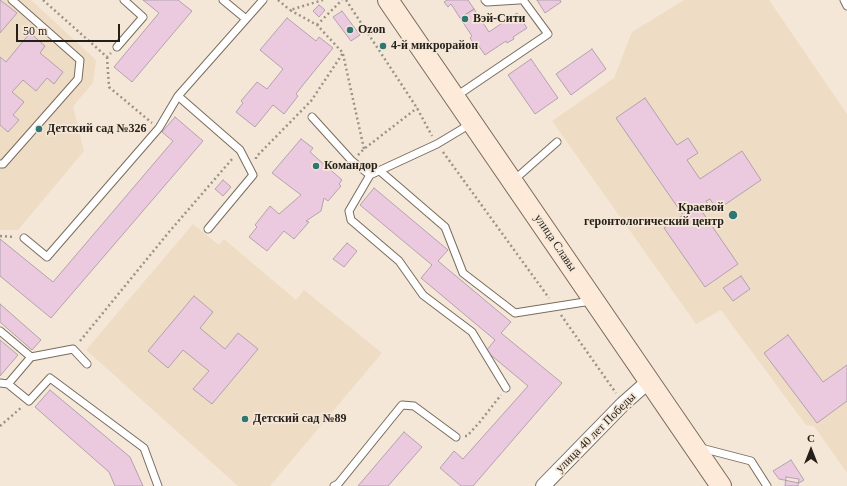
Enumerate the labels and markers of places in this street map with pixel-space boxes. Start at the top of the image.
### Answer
place label: Вэй-Сити [473,12,525,26]
marker: Вэй-Сити [460,14,470,24]
place label: Ozon [358,23,385,37]
marker: Ozon [345,25,355,35]
place label: 4-й микрорайон [391,39,478,53]
marker: 4-й микрорайон [378,41,388,51]
place label: Детский сад №326 [47,122,146,136]
marker: Детский сад №326 [34,124,44,134]
place label: Командор [324,159,378,173]
marker: Командор [311,161,321,171]
place label: Краевой геронтологический центр [584,201,724,229]
marker: Краевой геронтологический центр [727,209,739,221]
place label: Детский сад №89 [253,412,346,426]
marker: Детский сад №89 [240,414,250,424]

